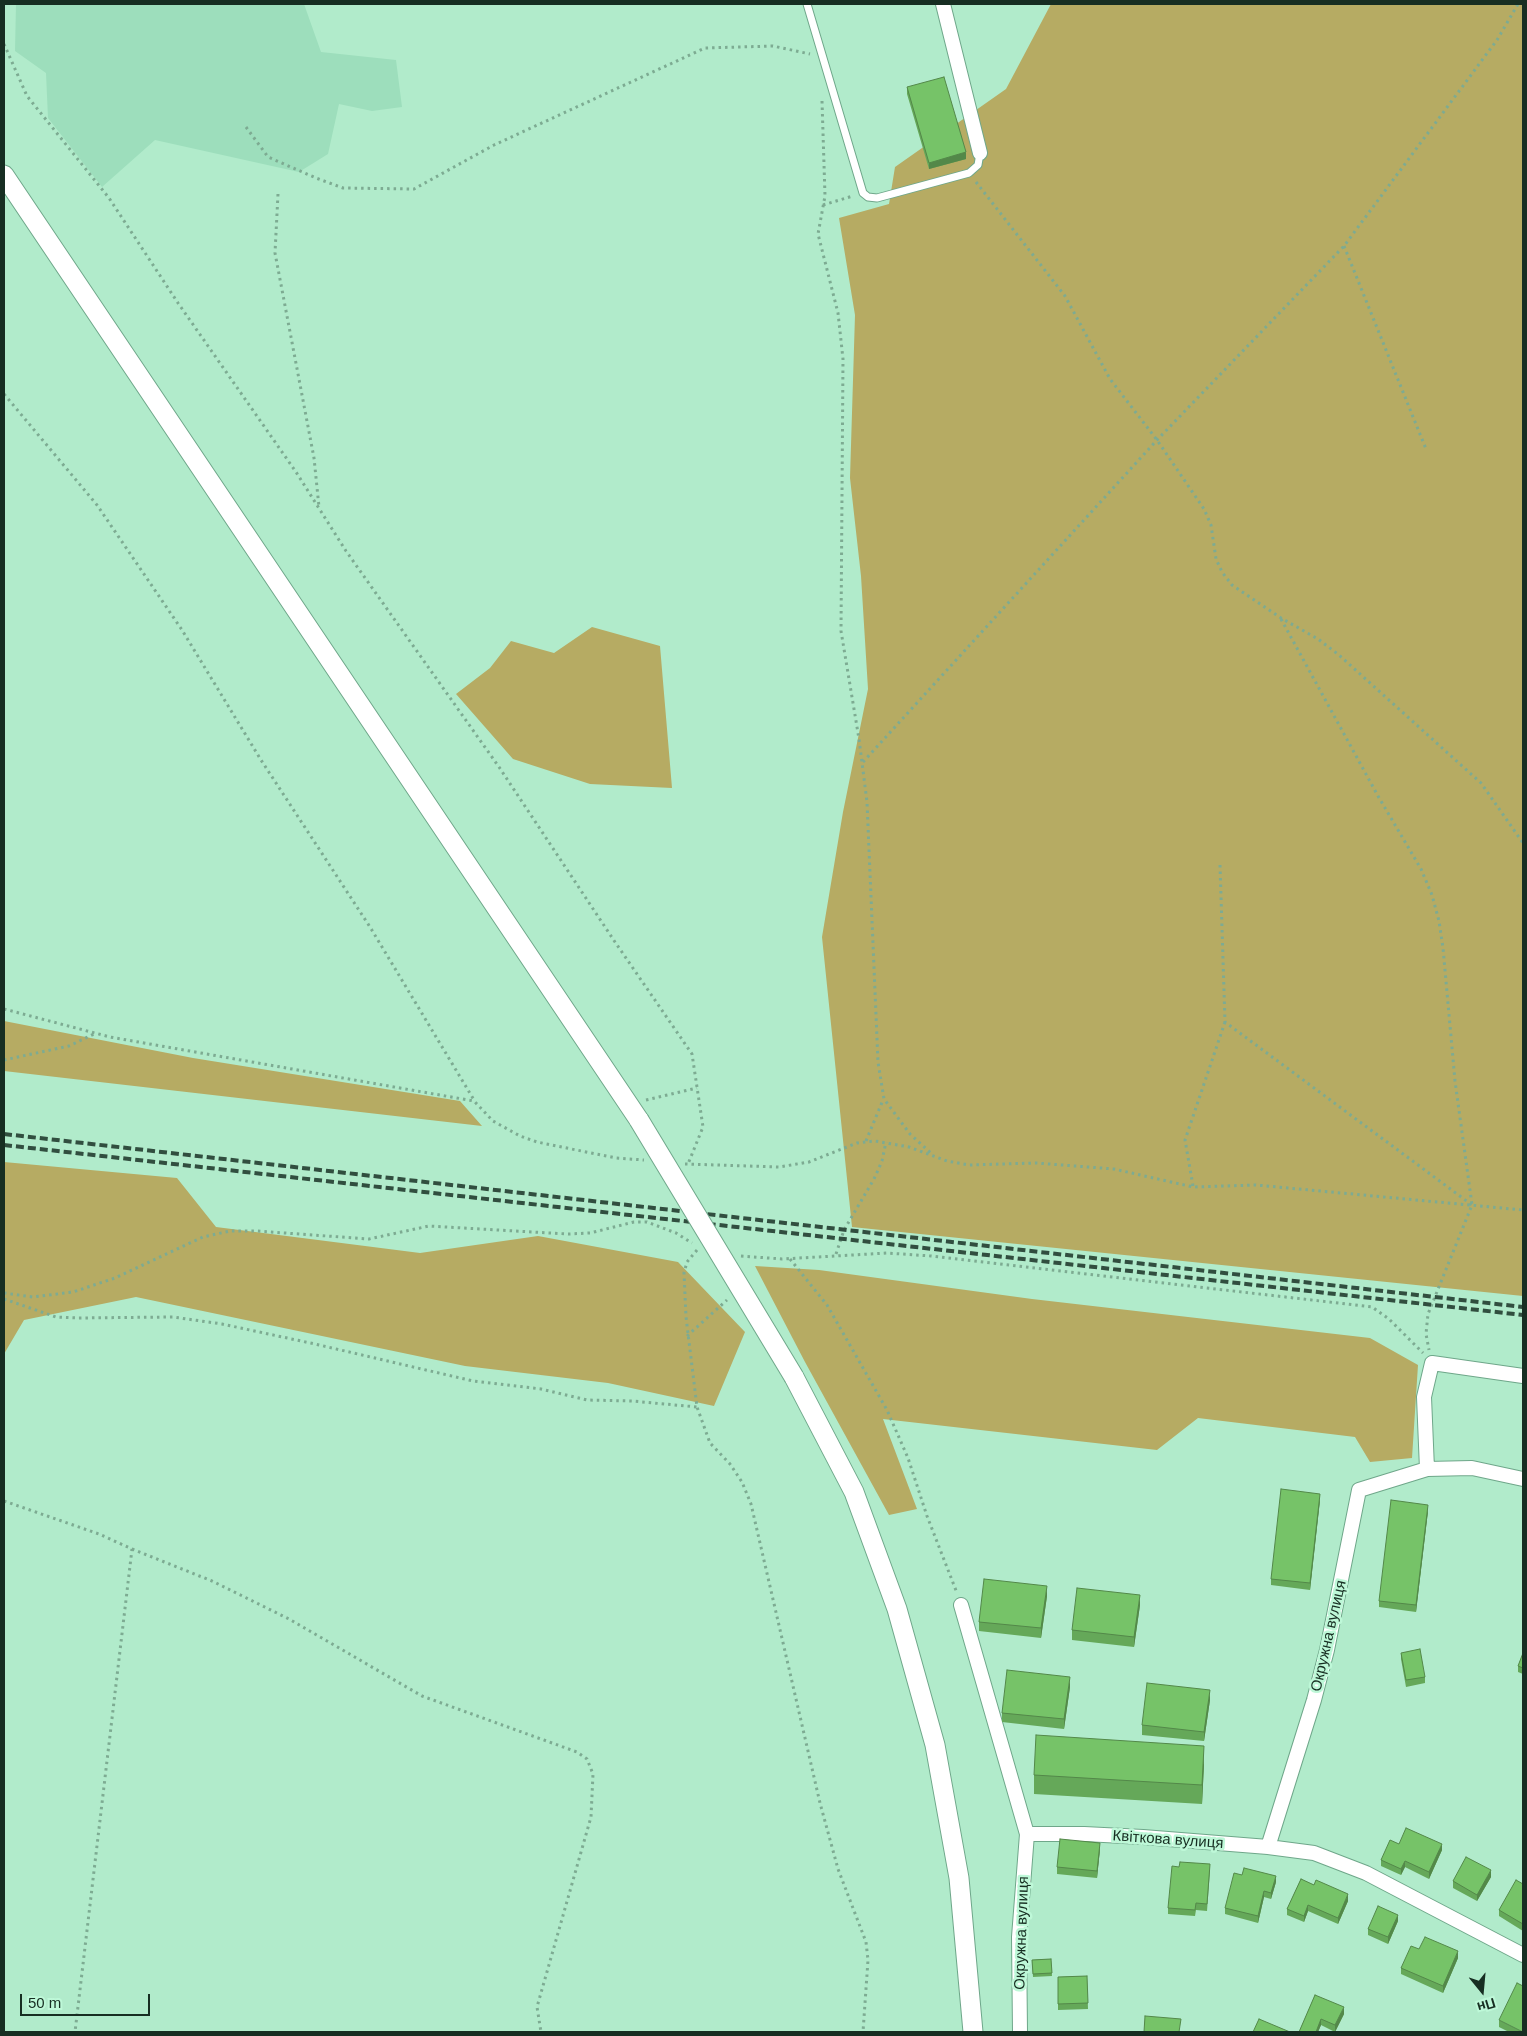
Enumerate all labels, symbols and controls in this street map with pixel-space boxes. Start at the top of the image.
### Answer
street label: Окружна вулиця [1307,1579,1351,1693]
street label: Квіткова вулиця [1112,1827,1224,1853]
street label: Окружна вулиця [1011,1876,1033,1990]
north arrow [1457,1966,1507,2016]
scale bar [22,1984,152,2016]
text: 50 m [28,1994,61,2011]
text: Пн [1475,1995,1498,2016]

